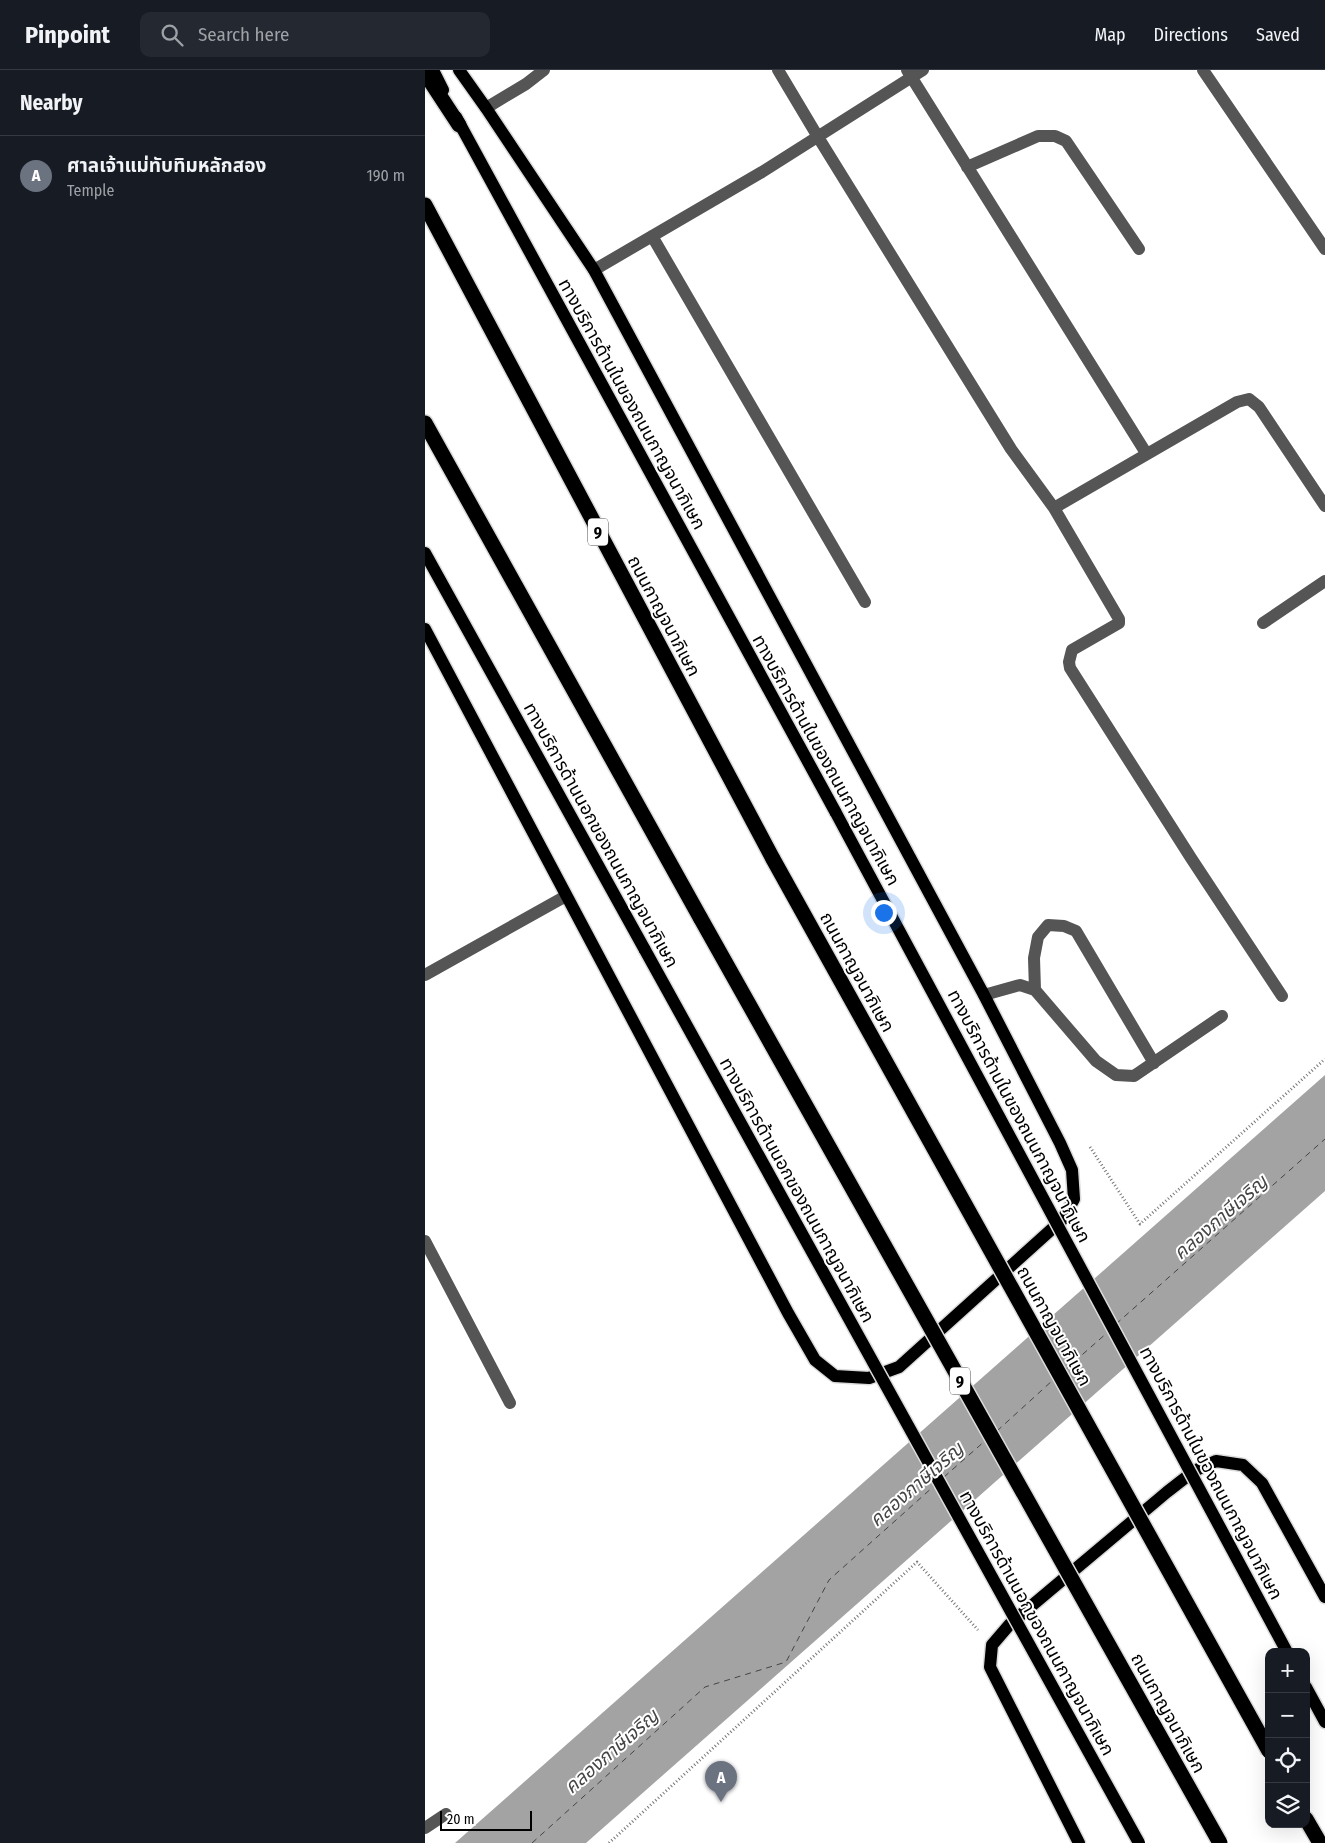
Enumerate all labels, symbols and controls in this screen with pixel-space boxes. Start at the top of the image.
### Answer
search box [140,12,490,57]
text: Pinpoint [25,21,110,49]
icon: search [158,21,186,49]
text: Search here [198,23,289,46]
text: Map [1094,24,1126,46]
text: Directions [1154,24,1228,46]
text: Saved [1256,24,1300,46]
text: Nearby [20,90,82,116]
text: ศาลเจ้าแม่ทับทิมหลักสอง [67,154,266,177]
text: A [32,166,40,185]
text: 190 m [367,166,405,185]
text: Temple [67,181,114,200]
street label: ทางบริการด้านในของถนนกาญจนาภิเษก [554,275,710,533]
road number: 9 [588,518,608,546]
street label: ถนนกาญจนาภิเษก [623,552,705,680]
street label: ทางบริการด้านในของถนนกาญจนาภิเษก [748,631,904,889]
street label: ทางบริการด้านนอกของถนนกาญจนาภิเษก [519,699,683,971]
your location [871,900,897,926]
street label: ถนนกาญจนาภิเษก [815,908,899,1036]
street label: ทางบริการด้านในของถนนกาญจนาภิเษก [943,986,1095,1246]
street label: ทางบริการด้านนอกของถนนกาญจนาภิเษก [715,1054,879,1326]
water label: คลองภาษีเจริญ [1169,1169,1273,1264]
street label: ถนนกาญจนาภิเษก [1012,1262,1096,1390]
street label: ทางบริการด้านในของถนนกาญจนาภิเษก [1135,1343,1287,1603]
road number: 9 [950,1368,970,1394]
water label: คลองภาษีเจริญ [865,1436,969,1531]
street label: ทางบริการด้านนอกของถนนกาญจนาภิเษก [955,1487,1119,1759]
map controls [1265,1648,1310,1828]
button: + [1265,1648,1310,1693]
street label: ถนนกาญจนาภิเษก [1126,1649,1210,1777]
button: − [1265,1693,1310,1738]
water label: คลองภาษีเจริญ [560,1703,664,1798]
button: locate [1265,1738,1310,1783]
pin: A [705,1761,737,1802]
button: layers [1265,1783,1310,1828]
scale bar [440,1808,533,1831]
text: 20 m [447,1811,475,1828]

